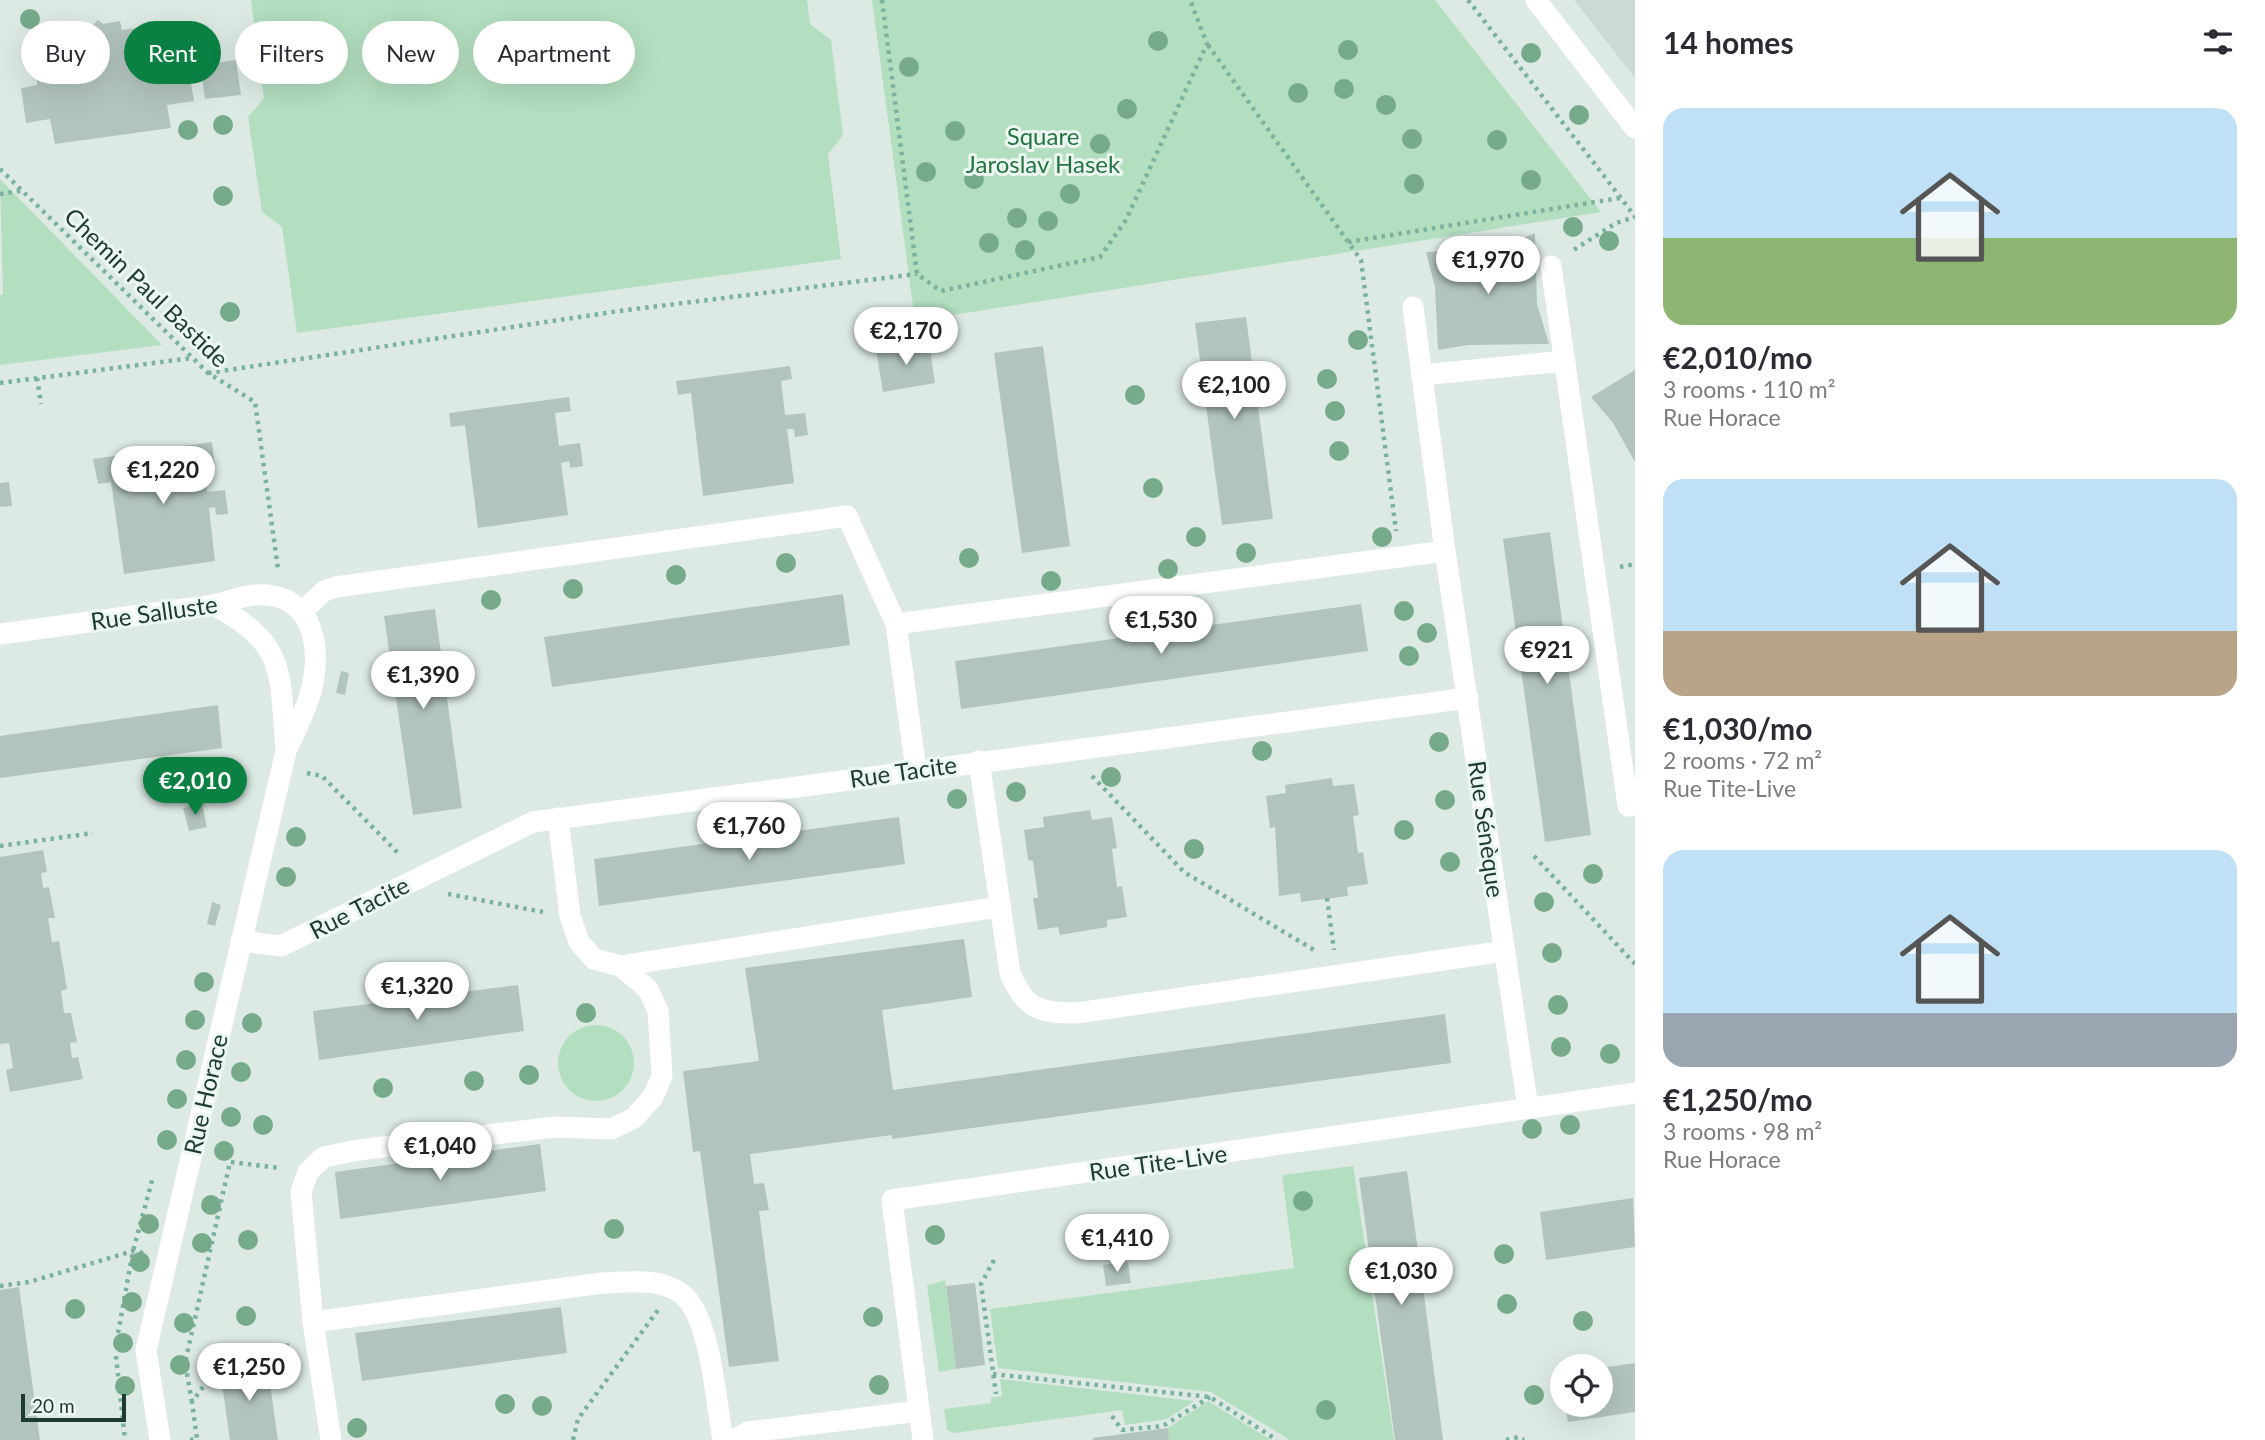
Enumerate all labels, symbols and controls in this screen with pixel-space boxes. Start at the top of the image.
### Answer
chip: Buy [21,21,110,84]
chip: Rent [124,21,221,84]
chip: Filters [235,21,348,84]
chip: New [362,21,459,84]
chip: Apartment [473,21,635,84]
icon: filters [2199,23,2237,61]
text: 14 homes [1663,24,1794,60]
park label: Square Jaroslav Hasek [966,121,1121,178]
icon: home [1887,154,2013,280]
street label: Chemin Paul Bastide [59,201,235,373]
pin: €1,970 [1431,236,1545,296]
text: €1,970 [1452,245,1524,273]
pin: €2,170 [849,308,963,367]
text: €2,170 [870,316,942,344]
text: €2,010/mo [1663,339,1812,375]
pin: €2,100 [1177,362,1291,421]
text: €2,100 [1198,370,1270,398]
text: 3 rooms · 110 m² [1663,375,1835,403]
text: Rue Horace [1663,403,1781,431]
pin: €1,220 [106,447,220,506]
text: €1,220 [127,455,199,483]
icon: home [1887,525,2013,651]
street label: Rue Salluste [89,589,219,635]
pin: €1,530 [1104,596,1218,656]
text: €1,530 [1125,605,1197,633]
pin: €921 [1506,626,1588,686]
text: €921 [1520,635,1574,663]
pin: €1,390 [366,652,480,711]
text: €1,390 [387,660,459,688]
text: €1,030/mo [1663,710,1812,746]
text: 2 rooms · 72 m² [1663,746,1822,774]
street label: Rue Tacite [848,749,958,793]
pin: €2,010 [138,758,252,817]
street label: Rue Sénèque [1463,759,1511,899]
text: €2,010 [159,766,231,794]
text: Rue Tite-Live [1663,774,1796,802]
pin: €1,760 [692,802,806,862]
text: €1,760 [713,811,785,839]
street label: Rue Tacite [304,870,414,944]
icon: home [1887,896,2013,1022]
pin: €1,320 [360,962,474,1022]
text: €1,320 [381,971,453,999]
street label: Rue Horace [177,1031,233,1157]
text: €1,250/mo [1663,1081,1812,1117]
text: 3 rooms · 98 m² [1663,1117,1822,1145]
pin: €1,040 [383,1122,497,1182]
text: €1,040 [404,1131,476,1159]
street label: Rue Tite-Live [1087,1138,1229,1186]
text: Rue Horace [1663,1145,1781,1173]
pin: €1,410 [1060,1214,1174,1274]
text: €1,410 [1081,1223,1153,1251]
pin: €1,030 [1344,1248,1458,1307]
text: €1,030 [1365,1256,1437,1284]
pin: €1,250 [192,1344,306,1403]
text: €1,250 [213,1352,285,1380]
map controls [1550,1354,1613,1417]
button: locate [1550,1354,1613,1417]
scale bar [21,1391,126,1423]
text: 20 m [32,1394,75,1417]

